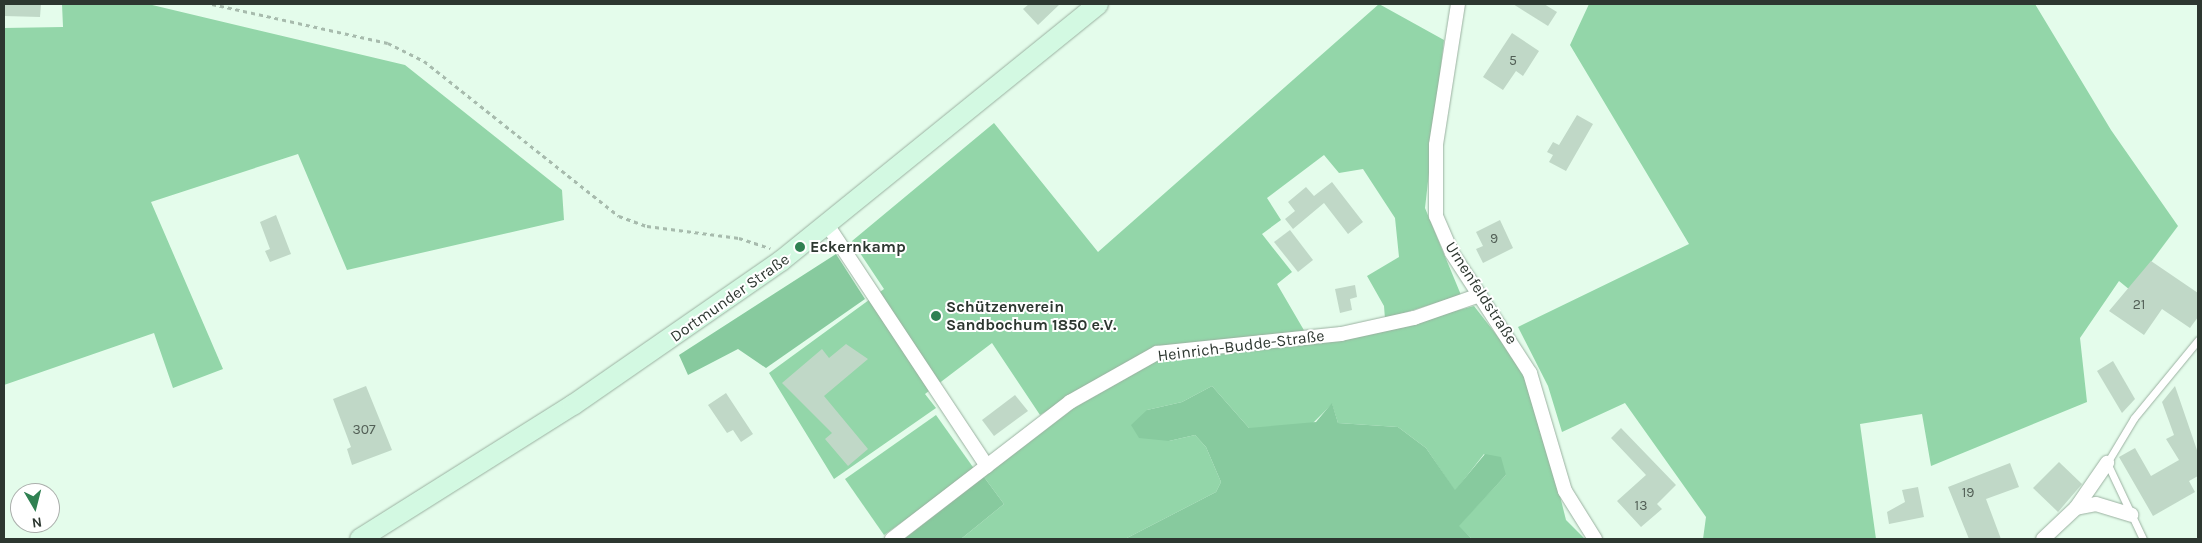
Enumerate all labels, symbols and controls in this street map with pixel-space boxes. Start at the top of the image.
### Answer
house number: 5 [1509,53,1517,69]
house number: 9 [1490,231,1498,247]
place label: Eckernkamp [810,237,906,257]
street label: Urnenfeldstraße [1441,238,1521,348]
marker: Eckernkamp [794,241,806,253]
street label: Dortmunder Straße [667,250,793,346]
place label: Schützenverein Sandbochum 1850 e.V. [946,297,1116,335]
house number: 21 [2133,297,2145,313]
marker: Schützenverein Sandbochum 1850 e.V. [930,310,942,322]
street label: Heinrich-Budde-Straße [1156,326,1326,366]
house number: 307 [352,422,376,438]
north arrow [10,483,60,533]
house number: 19 [1962,485,1974,501]
house number: 13 [1635,498,1647,514]
text: N [31,513,43,531]

